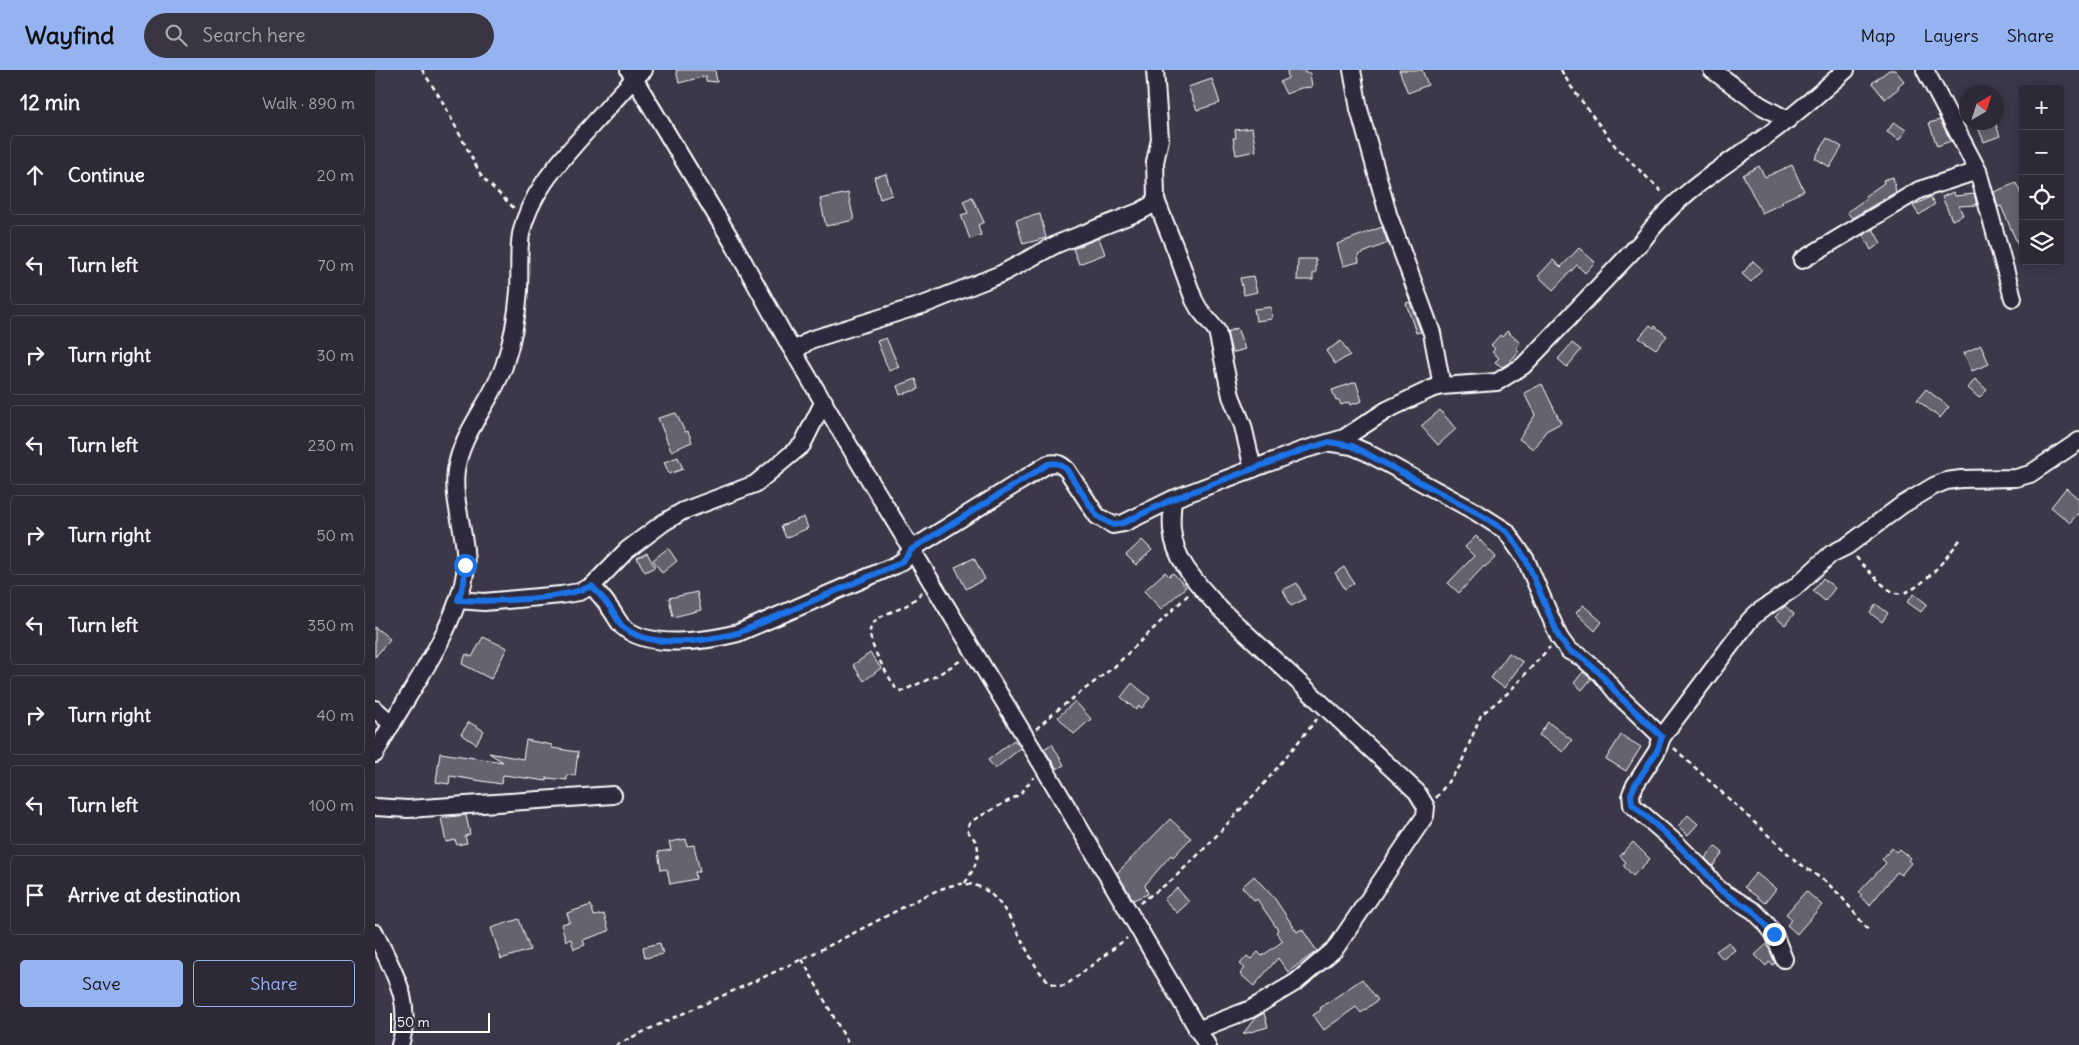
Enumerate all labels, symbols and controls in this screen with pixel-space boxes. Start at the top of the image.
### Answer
search box [144,13,494,58]
text: Wayfind [25,20,114,50]
icon: search [162,21,190,49]
text: Search here [202,23,306,47]
text: Map [1860,24,1895,47]
text: Layers [1923,24,1979,47]
text: Share [2007,24,2054,47]
north arrow [1959,85,2004,130]
map controls [2019,85,2064,265]
button: + [2019,85,2064,130]
text: 12 min [20,89,80,116]
text: Walk · 890 m [262,93,355,113]
button: − [2019,130,2064,175]
icon: ahead [21,161,49,189]
text: Continue [68,163,145,187]
text: 20 m [317,165,354,185]
button: locate [2019,175,2064,220]
button: layers [2019,220,2064,265]
icon: left [21,251,49,279]
text: Turn left [68,253,138,277]
text: 70 m [318,255,354,275]
icon: right [21,341,49,369]
text: Turn right [68,343,151,367]
text: 30 m [317,345,354,365]
icon: left [21,431,49,459]
text: Turn left [68,433,138,457]
text: 230 m [308,435,354,455]
icon: right [21,521,49,549]
text: Turn right [68,523,151,547]
text: 50 m [316,525,354,545]
route start [454,554,477,577]
icon: left [21,611,49,639]
text: Turn left [68,613,138,637]
text: 350 m [307,615,354,635]
icon: right [21,701,49,729]
text: Turn right [68,703,151,727]
text: 40 m [316,705,354,725]
icon: left [21,791,49,819]
text: Turn left [68,793,138,817]
text: 100 m [309,795,354,815]
icon: arrive [21,881,49,909]
text: Arrive at destination [68,883,241,907]
route end [1763,923,1786,946]
button: Save [20,960,183,1007]
button: Share [193,960,355,1007]
scale bar [390,1010,490,1033]
text: 50 m [397,1013,430,1031]

